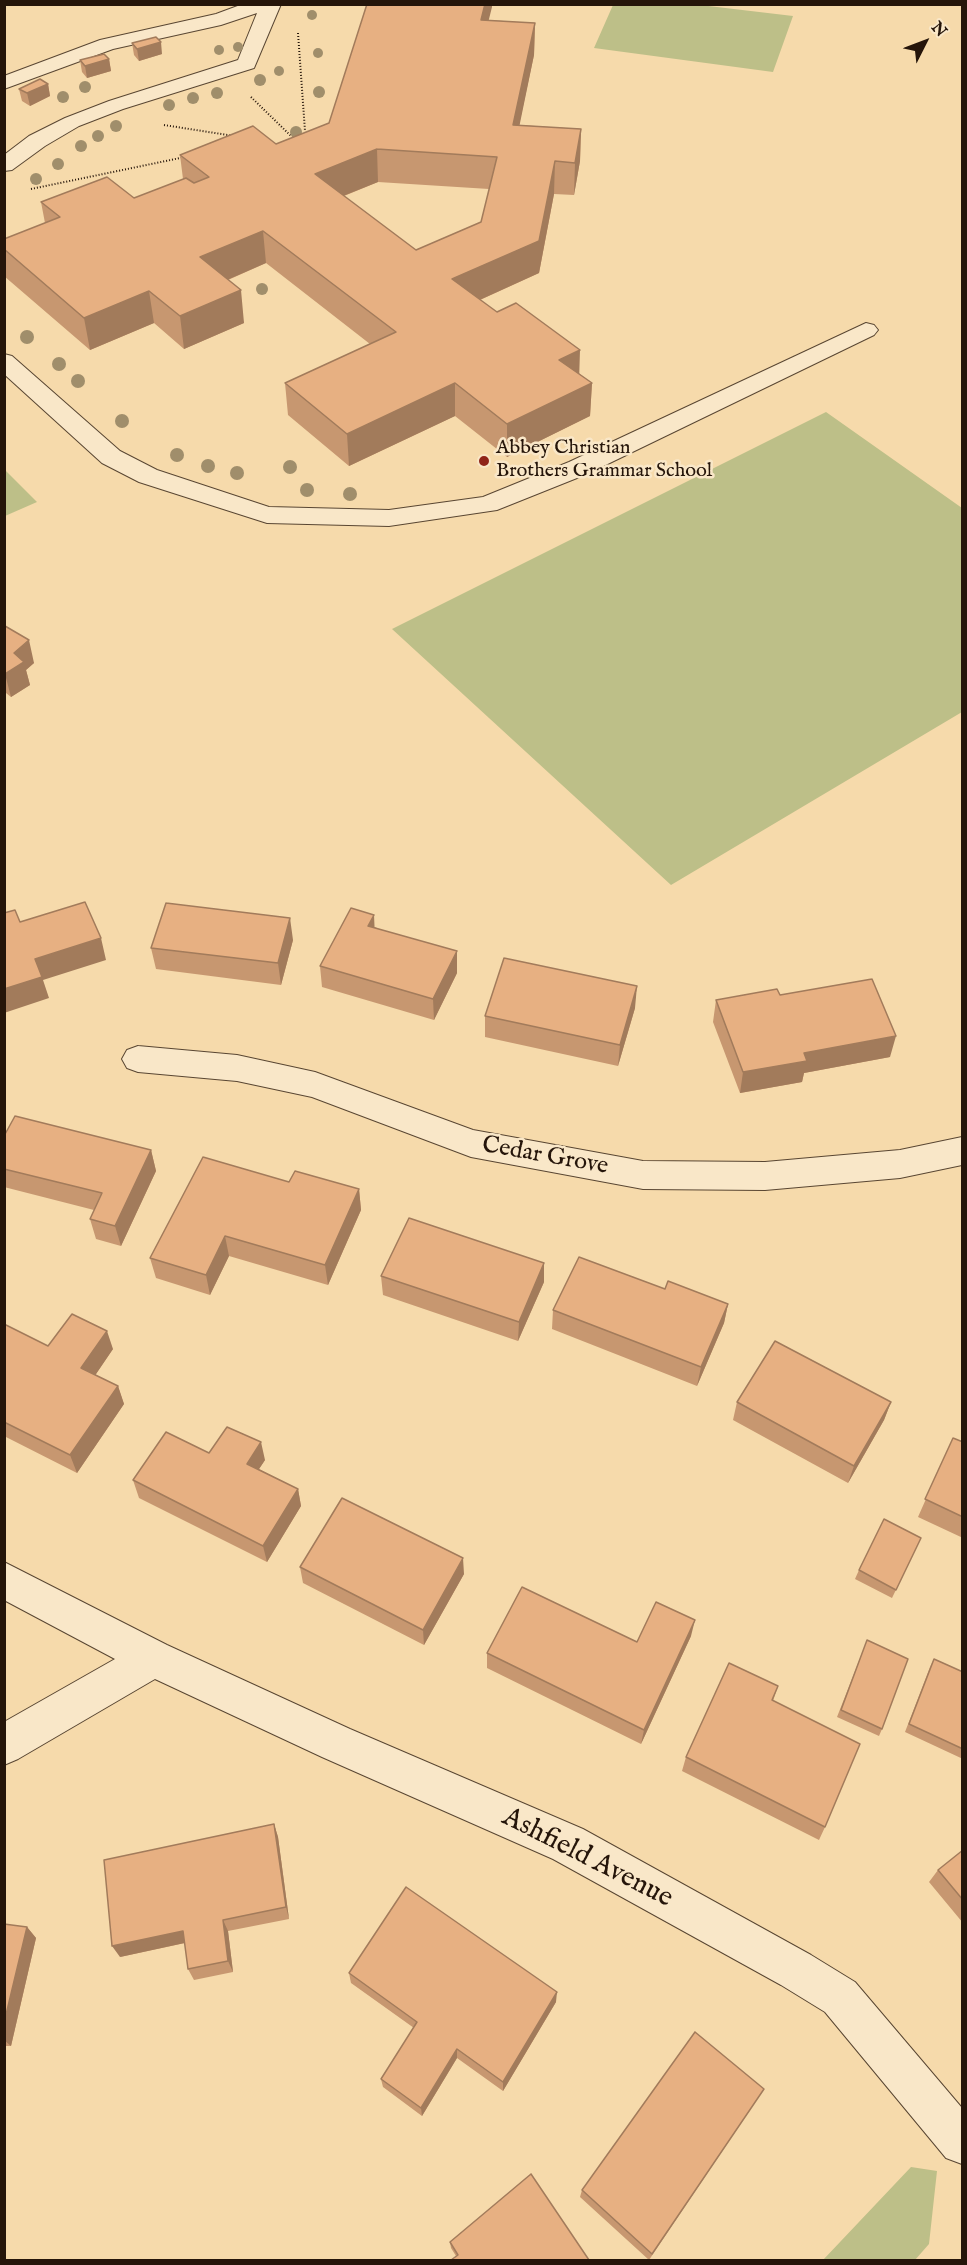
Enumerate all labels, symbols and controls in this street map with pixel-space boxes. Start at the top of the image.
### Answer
north arrow [895,12,955,72]
text: N [926,18,950,42]
place label: Abbey Christian Brothers Grammar School [496,437,712,484]
marker: Abbey Christian Brothers Grammar School [477,454,491,468]
street label: Cedar Grove [480,1132,610,1182]
street label: Ashfield Avenue [496,1802,678,1916]

